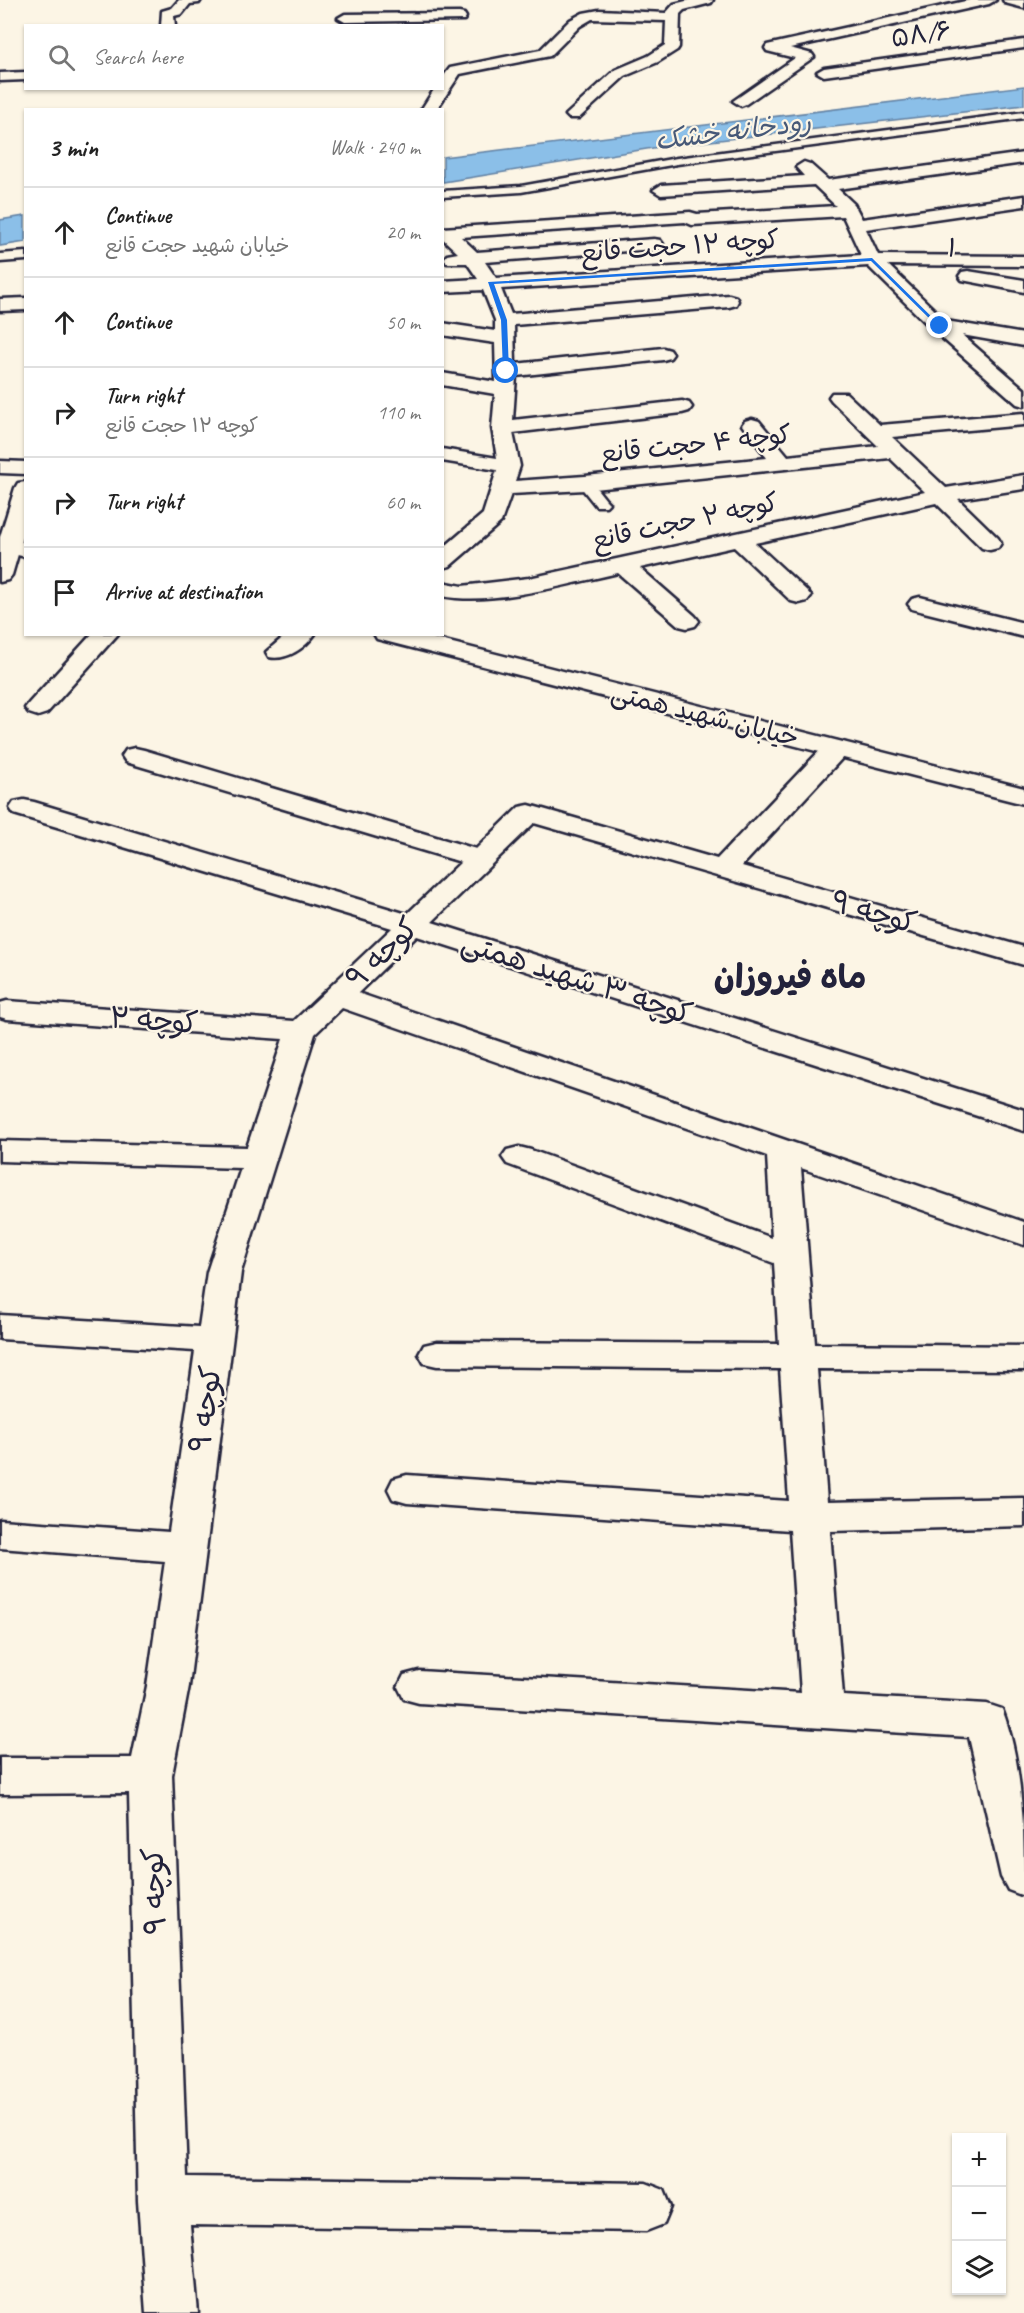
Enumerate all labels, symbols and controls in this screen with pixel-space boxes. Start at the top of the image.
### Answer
street label: ۵۸/۶ [889,13,953,55]
search box [24,24,444,90]
icon: search [45,41,78,74]
text: Search here [93,43,183,71]
water label: رودخانه خشک [653,105,813,157]
text: 3 min [48,131,98,164]
text: Walk · 240 m [330,135,420,160]
text: Continue [105,202,171,230]
icon: ahead [48,216,81,249]
text: 20 m [386,220,420,245]
street label: کوچه ۱۲ حجت قانع [579,223,781,271]
street label: ۱ [944,231,960,265]
text: خیابان شهید حجت قانع [105,233,289,258]
icon: ahead [48,306,81,339]
text: Continue [105,308,171,336]
text: 50 m [386,310,420,335]
route end [926,312,952,338]
route start [492,357,518,383]
text: Turn right [105,382,182,410]
icon: right [48,396,81,429]
text: 110 m [377,400,420,425]
text: کوچه ۱۲ حجت قانع [105,413,258,438]
street label: کوچه ۴ حجت قانع [599,418,793,472]
street label: کوچه ۲ حجت قانع [589,485,782,559]
icon: right [48,486,81,519]
text: Turn right [105,488,182,516]
text: 60 m [386,490,420,515]
icon: arrive [48,576,81,609]
text: Arrive at destination [105,578,262,606]
street label: خیابان شهید همتی [608,676,802,754]
street label: کوچه ۹ [827,882,921,942]
street label: کوچه ۹ [337,909,427,997]
street label: کوچه ۳ شهید همتی [457,923,697,1033]
district label: ماه فیروزان [714,956,866,998]
street label: کوچه ۲ [108,998,200,1042]
street label: کوچه ۹ [180,1363,230,1455]
street label: کوچه ۹ [133,1847,175,1935]
map controls [952,2133,1006,2295]
button: + [952,2133,1006,2187]
button: − [952,2187,1006,2241]
button: layers [952,2241,1006,2295]

